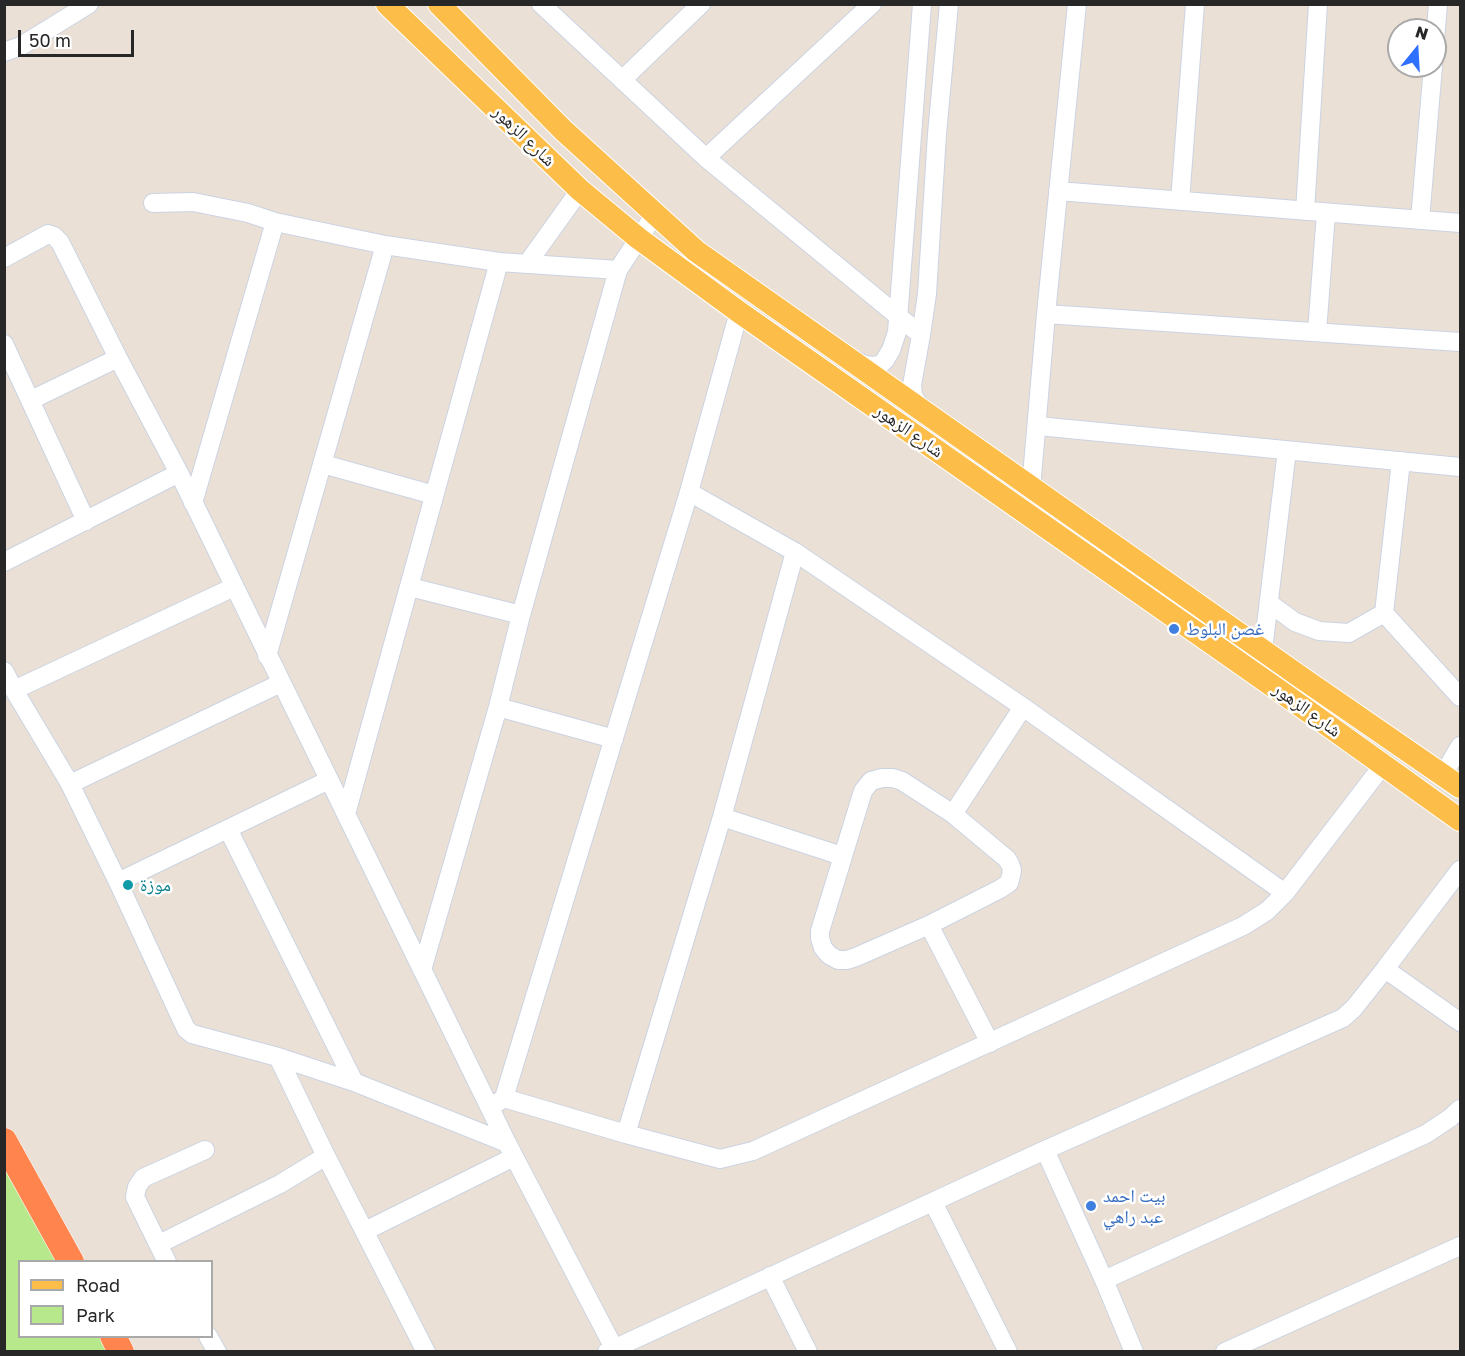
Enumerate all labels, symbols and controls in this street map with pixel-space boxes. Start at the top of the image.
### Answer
scale bar [21,18,136,56]
north arrow [1387,18,1447,78]
text: N [1413,21,1431,44]
text: 50 m [29,29,71,51]
street label: شارع الزهور [488,101,560,171]
street label: شارع الزهور [871,400,947,462]
place label: غصن البلوط [1186,618,1264,640]
marker: غصن البلوط [1167,622,1181,636]
street label: شارع الزهور [1269,678,1345,742]
place label: موزة [140,874,171,896]
marker: موزة [121,878,135,892]
place label: بيت احمد عبد راهي [1103,1185,1165,1228]
marker: بيت احمد عبد راهي [1084,1199,1098,1213]
legend [18,1260,213,1338]
text: Road [76,1274,120,1296]
text: Park [76,1304,115,1326]

